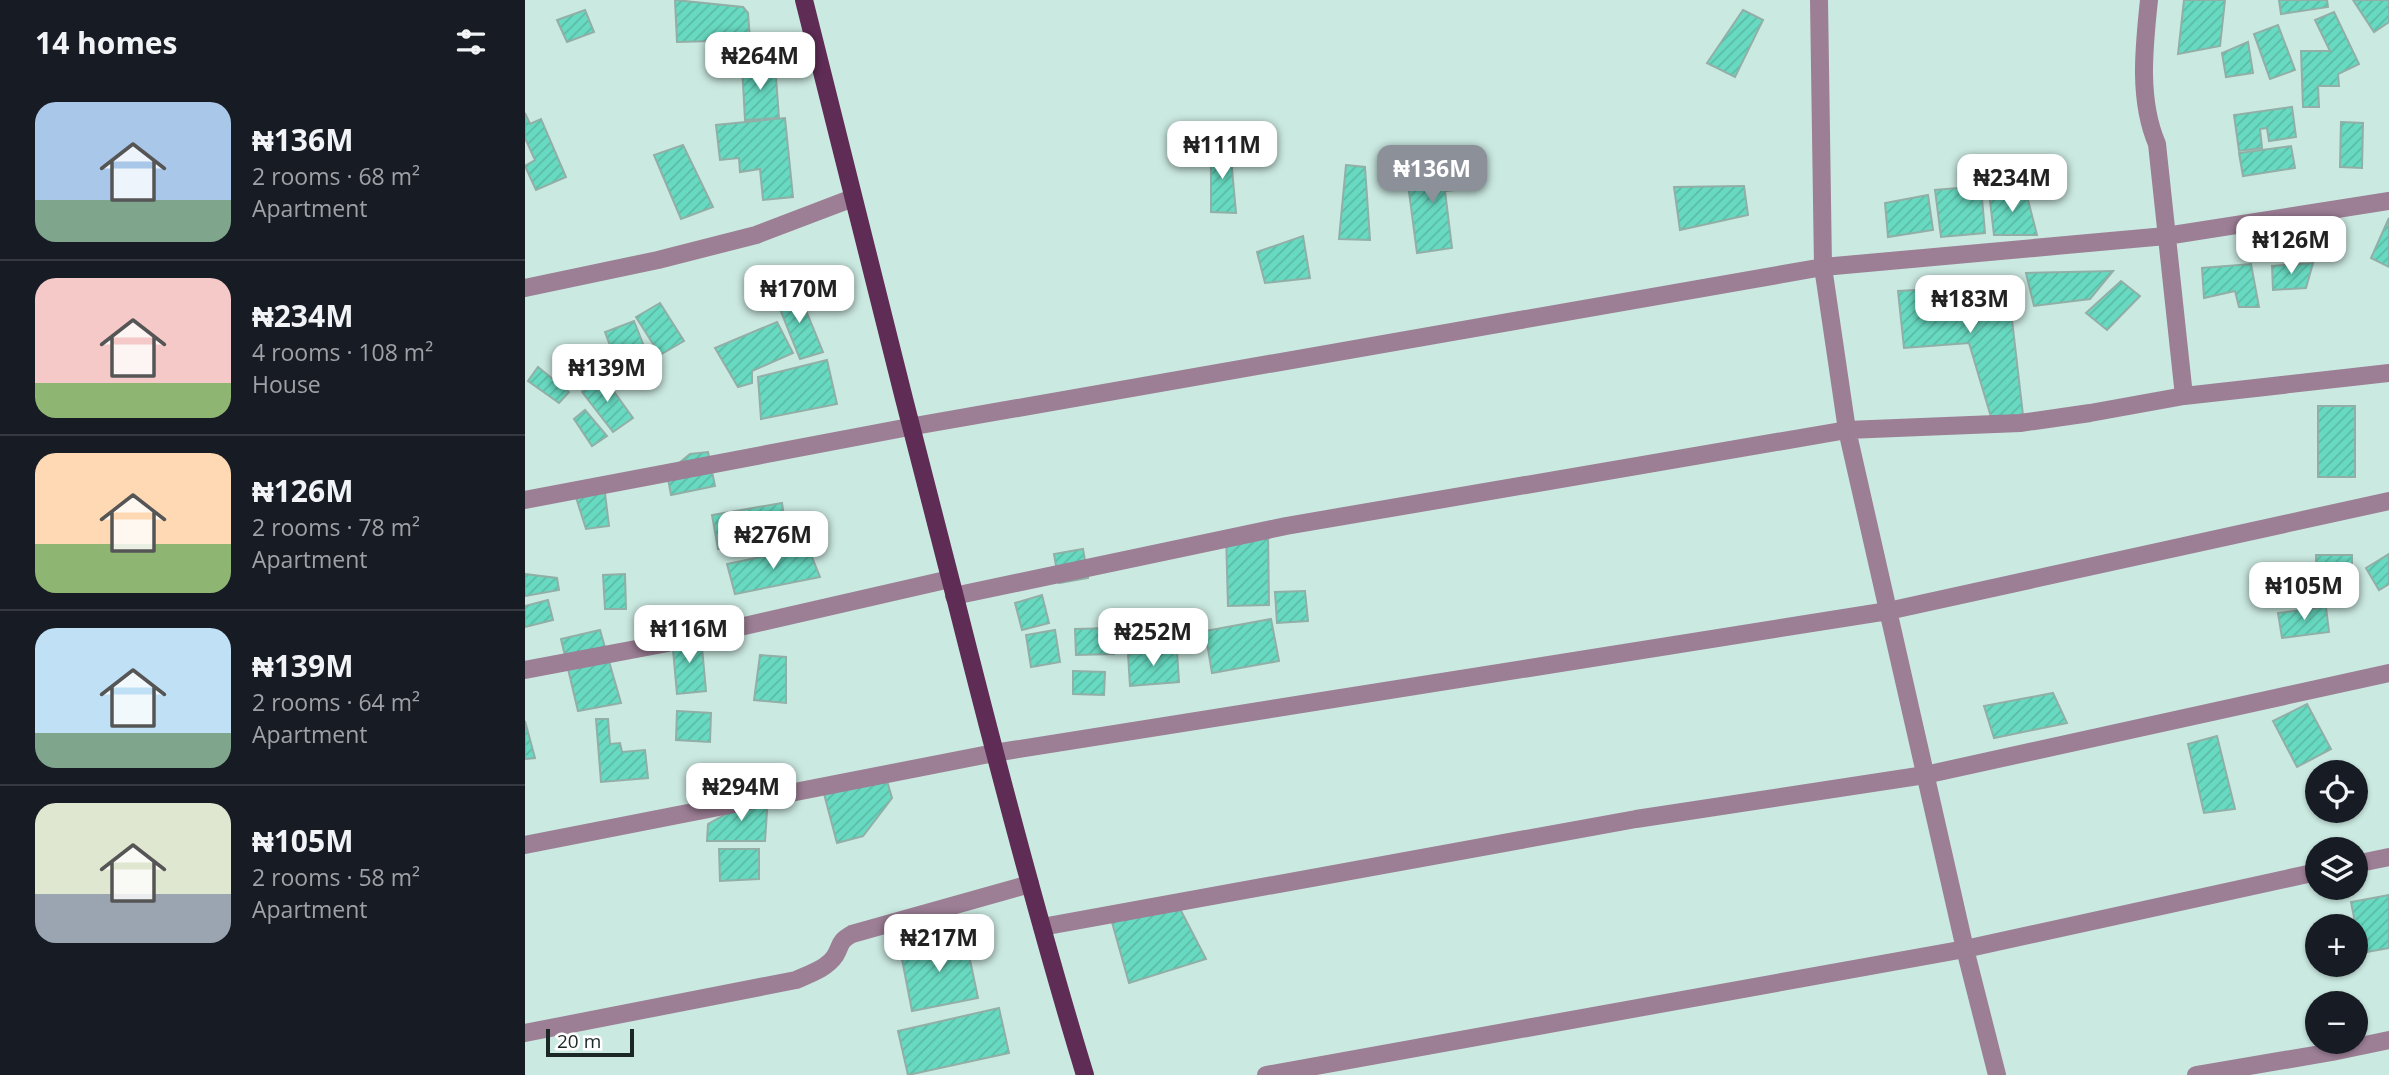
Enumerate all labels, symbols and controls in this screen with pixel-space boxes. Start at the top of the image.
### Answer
text: 14 homes [35,22,178,63]
icon: filters [452,23,490,61]
pin: ₦264M [711,32,809,92]
text: ₦264M [721,39,799,71]
text: ₦136M [252,119,353,160]
pin: ₦111M [1173,122,1271,181]
text: ₦111M [1183,128,1261,160]
icon: home [91,130,175,214]
pin: ₦136M [1383,146,1481,205]
text: ₦136M [1393,152,1471,184]
pin: ₦234M [1963,154,2061,214]
text: 2 rooms · 68 m² [252,160,420,192]
text: ₦234M [1973,161,2051,193]
text: Apartment [252,192,368,224]
pin: ₦126M [2242,216,2340,276]
text: ₦126M [2252,223,2330,255]
pin: ₦170M [750,266,848,325]
text: ₦170M [760,272,838,304]
pin: ₦183M [1921,276,2019,335]
text: ₦183M [1931,282,2009,314]
text: ₦234M [252,295,353,336]
icon: home [91,306,175,390]
text: 4 rooms · 108 m² [252,336,433,368]
pin: ₦139M [558,344,656,404]
text: ₦139M [568,351,646,383]
text: House [252,368,321,400]
text: ₦126M [252,470,353,511]
icon: home [91,481,175,565]
text: 2 rooms · 78 m² [252,511,420,543]
pin: ₦276M [724,512,822,571]
text: ₦276M [734,518,812,550]
text: Apartment [252,543,368,575]
pin: ₦105M [2255,562,2353,622]
text: ₦105M [2265,569,2343,601]
pin: ₦116M [640,606,738,665]
pin: ₦252M [1104,608,1202,668]
text: ₦116M [650,612,728,644]
text: ₦252M [1114,615,1192,647]
text: ₦139M [252,645,353,686]
icon: home [91,656,175,740]
text: 2 rooms · 64 m² [252,686,420,718]
text: Apartment [252,718,368,750]
map controls [2305,760,2368,1054]
button: locate [2305,760,2368,823]
pin: ₦294M [692,764,790,823]
text: ₦294M [702,770,780,802]
text: ₦105M [252,820,353,861]
icon: home [91,831,175,915]
button: layers [2305,837,2368,900]
text: 2 rooms · 58 m² [252,861,420,893]
text: Apartment [252,893,368,925]
pin: ₦217M [890,914,988,974]
button: + [2305,914,2368,977]
text: ₦217M [900,921,978,953]
button: − [2305,991,2368,1054]
scale bar [546,1026,633,1058]
text: 20 m [557,1028,601,1054]

